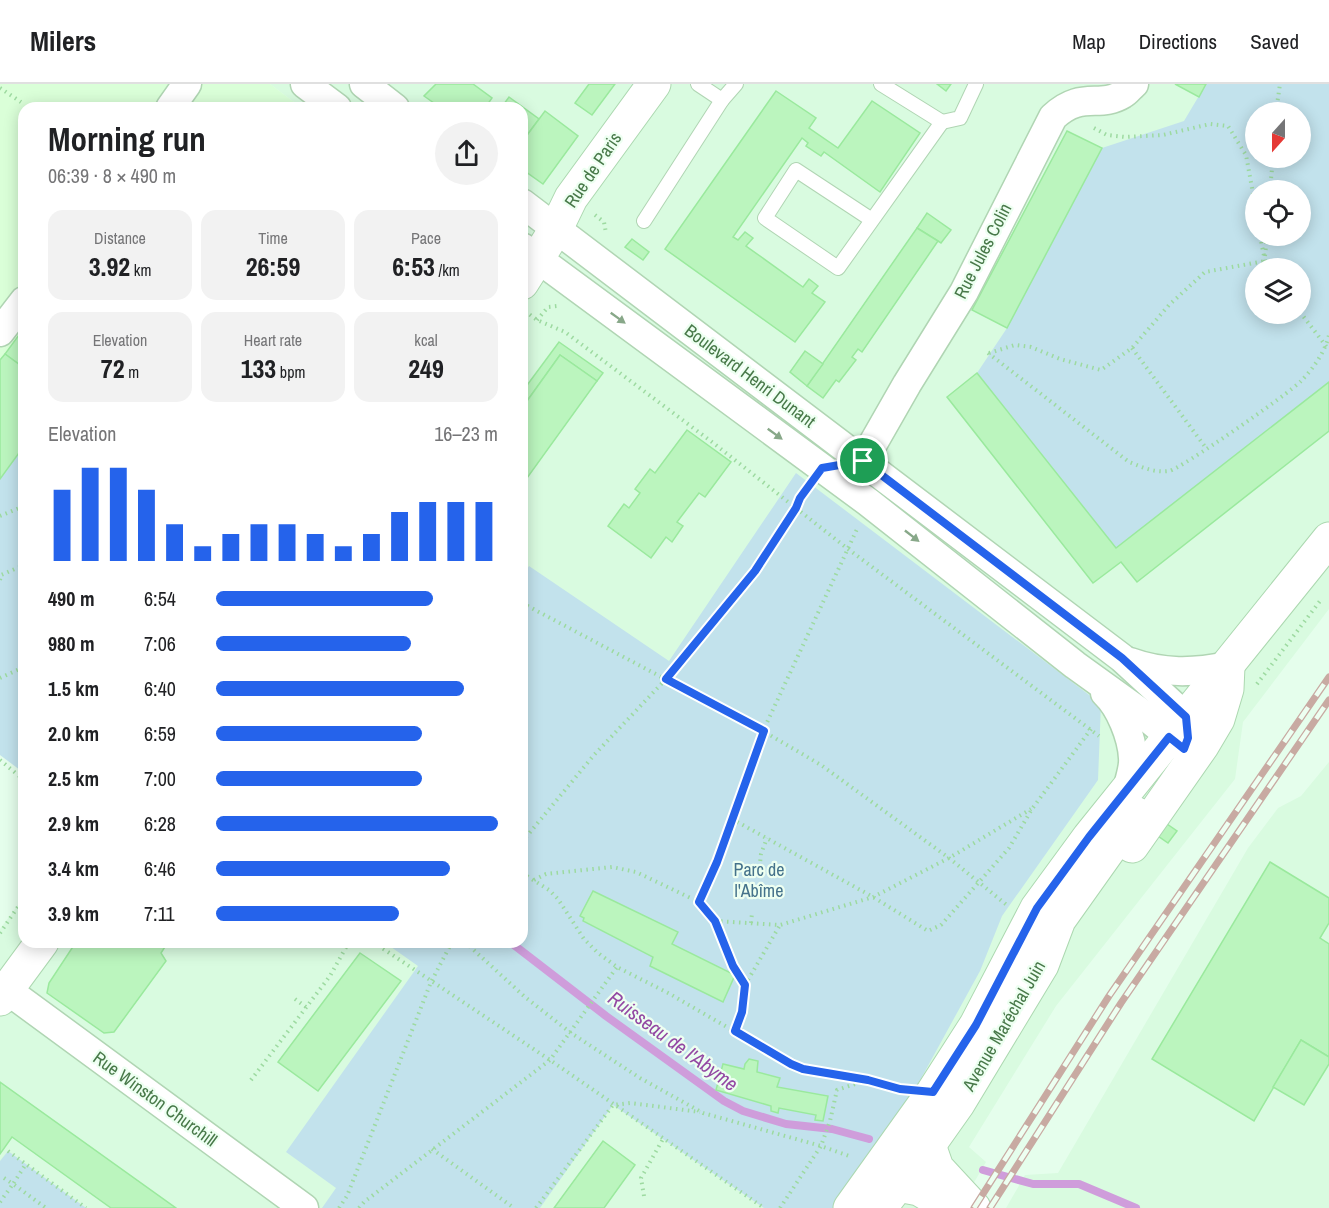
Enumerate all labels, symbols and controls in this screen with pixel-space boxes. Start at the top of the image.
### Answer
text: Milers [30,22,96,60]
text: Map [1072,27,1106,56]
text: Directions [1139,27,1217,56]
text: Saved [1250,27,1299,56]
north arrow [1245,102,1311,168]
map controls [1245,102,1311,324]
text: Morning run [48,117,206,161]
button: share [435,122,498,185]
street label: Rue de Paris [558,127,627,212]
text: 06:39 · 8 × 490 m [48,162,176,189]
button: locate [1245,180,1311,246]
street label: Rue Jules Colin [948,199,1017,303]
text: Distance [94,227,146,249]
text: Time [258,227,288,249]
text: Pace [411,227,441,249]
text: 3.92 [89,249,130,284]
text: 26:59 [246,249,300,284]
text: 6:53 [392,249,435,284]
button: layers [1245,258,1311,324]
text: km [130,259,151,281]
text: /km [435,259,460,281]
one-way arrow [610,312,625,324]
street label: Boulevard Henri Dunant [680,318,821,433]
text: Elevation [93,329,147,351]
text: Heart rate [244,329,302,351]
text: kcal [414,329,438,351]
text: 72 [101,351,125,386]
text: 133 [241,351,276,386]
text: 249 [408,351,444,386]
text: m [125,361,139,383]
text: bpm [276,361,305,383]
text: Elevation [48,420,116,447]
text: 16–23 m [434,420,498,447]
one-way arrow [766,428,782,440]
pin [837,435,888,486]
icon: arrive [846,444,879,477]
one-way arrow [904,530,919,542]
text: 490 m [48,585,95,612]
text: 6:54 [144,585,176,612]
text: 980 m [48,630,95,657]
text: 7:06 [144,630,176,657]
text: 1.5 km [48,675,99,702]
text: 6:40 [144,675,176,702]
text: 2.0 km [48,720,99,747]
text: 6:59 [144,720,176,747]
text: 2.5 km [48,765,99,792]
text: 7:00 [144,765,176,792]
text: 2.9 km [48,810,99,837]
text: 6:28 [144,810,176,837]
text: 3.4 km [48,855,99,882]
text: 6:46 [144,855,176,882]
park label: Parc de l'Abîme [734,857,784,903]
text: 3.9 km [48,900,99,927]
text: 7:11 [144,900,175,927]
street label: Avenue Maréchal Juin [956,956,1051,1096]
water label: Ruisseau de l'Abyme [603,984,744,1097]
street label: Rue Winston Churchill [88,1045,222,1152]

